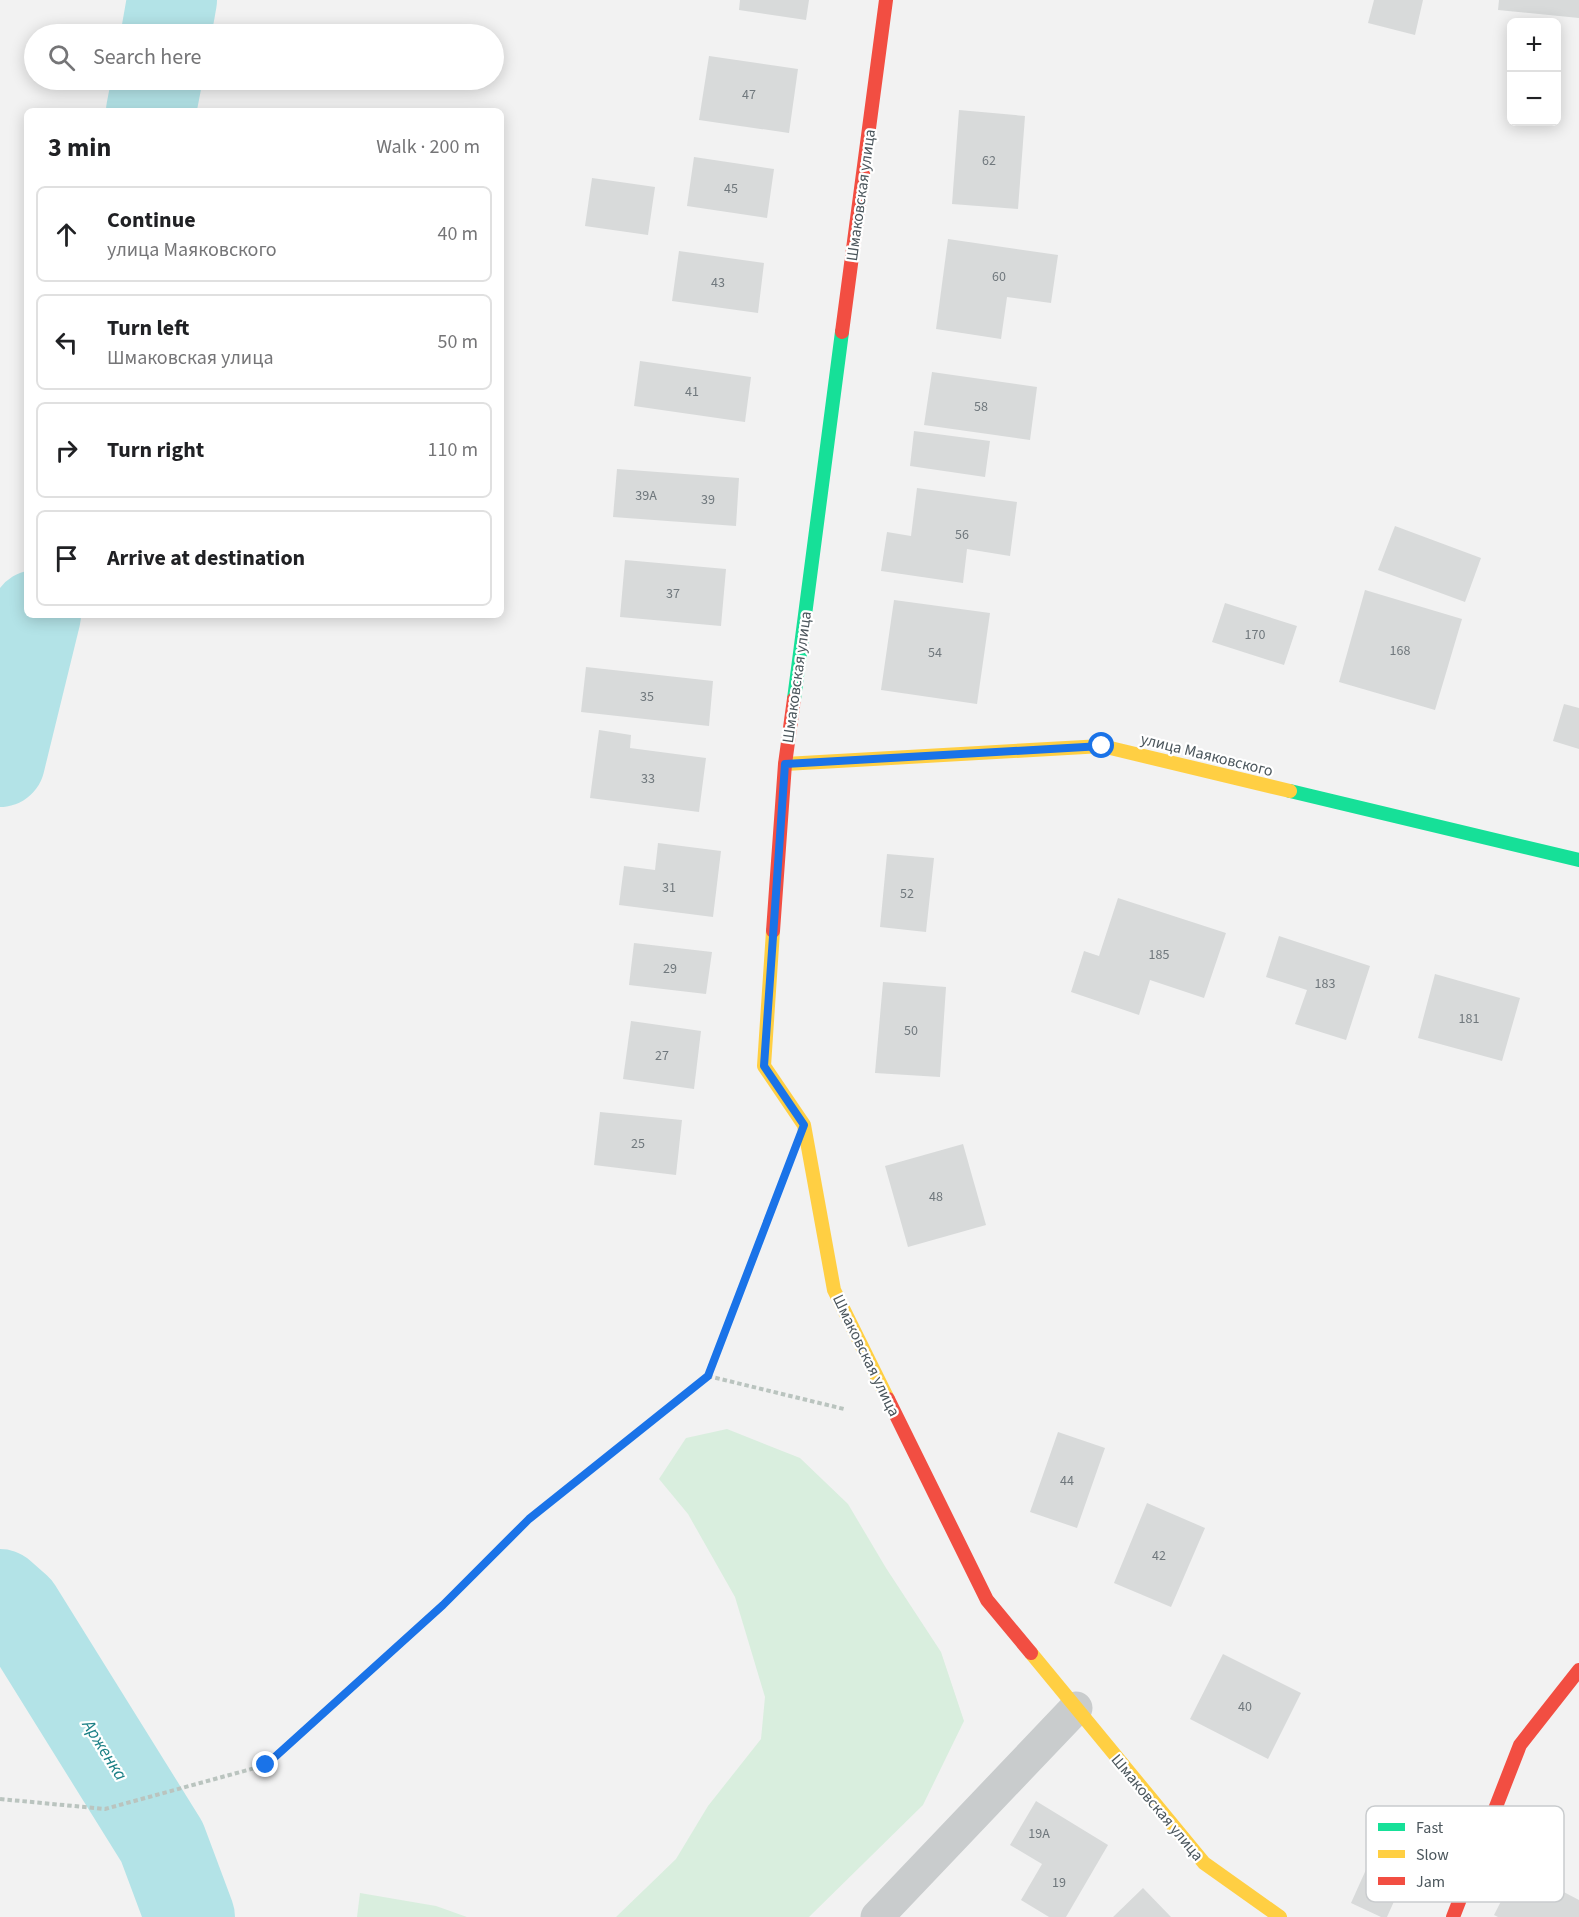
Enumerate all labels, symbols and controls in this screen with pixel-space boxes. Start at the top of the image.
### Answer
map controls [1507,18,1561,126]
button: + [1507,18,1561,72]
search box [24,24,504,90]
icon: search [45,41,78,74]
text: Search here [93,41,201,73]
button: − [1507,72,1561,126]
house number: 47 [742,85,756,105]
street label: Шмаковская улица [841,128,881,263]
text: 3 min [48,129,111,166]
text: Walk · 200 m [376,133,480,161]
house number: 62 [982,151,996,171]
house number: 45 [724,179,738,199]
text: Continue [107,204,196,236]
icon: ahead [50,218,83,251]
text: 40 m [438,220,478,248]
text: улица Маяковского [107,236,277,264]
house number: 60 [992,267,1006,287]
house number: 43 [711,273,725,293]
text: Turn left [107,312,189,344]
icon: left [50,326,83,359]
text: 50 m [438,328,478,356]
text: Шмаковская улица [107,344,273,372]
house number: 41 [685,382,699,402]
house number: 58 [974,397,988,417]
icon: right [50,434,83,467]
text: Turn right [107,434,204,466]
text: 110 m [428,436,478,464]
house number: 39А [635,486,657,506]
house number: 39 [701,490,715,510]
house number: 56 [955,525,969,545]
icon: arrive [50,542,83,575]
text: Arrive at destination [107,542,305,574]
house number: 37 [666,584,680,604]
street label: Шмаковская улица [777,610,817,745]
house number: 170 [1245,625,1265,645]
house number: 168 [1390,641,1410,661]
house number: 54 [928,643,942,663]
house number: 35 [640,687,654,707]
street label: улица Маяковского [1138,728,1275,782]
route start [1088,732,1114,758]
house number: 33 [641,769,655,789]
house number: 31 [662,878,676,898]
house number: 52 [900,884,914,904]
house number: 185 [1149,945,1169,965]
house number: 29 [663,959,677,979]
house number: 183 [1315,974,1335,994]
house number: 181 [1459,1009,1479,1029]
house number: 50 [904,1021,918,1041]
house number: 27 [655,1046,669,1066]
house number: 25 [631,1134,645,1154]
house number: 48 [929,1187,943,1207]
street label: Шмаковская улица [827,1291,905,1420]
house number: 44 [1060,1471,1074,1491]
house number: 42 [1152,1546,1166,1566]
house number: 40 [1238,1697,1252,1717]
water label: Арженка [76,1714,133,1786]
street label: Шмаковская улица [1106,1750,1208,1866]
route end [252,1751,278,1777]
legend [1366,1806,1564,1902]
text: Fast [1416,1817,1444,1839]
house number: 19А [1028,1824,1050,1844]
text: Slow [1416,1844,1449,1866]
text: Jam [1416,1871,1445,1893]
house number: 19 [1052,1873,1066,1893]

